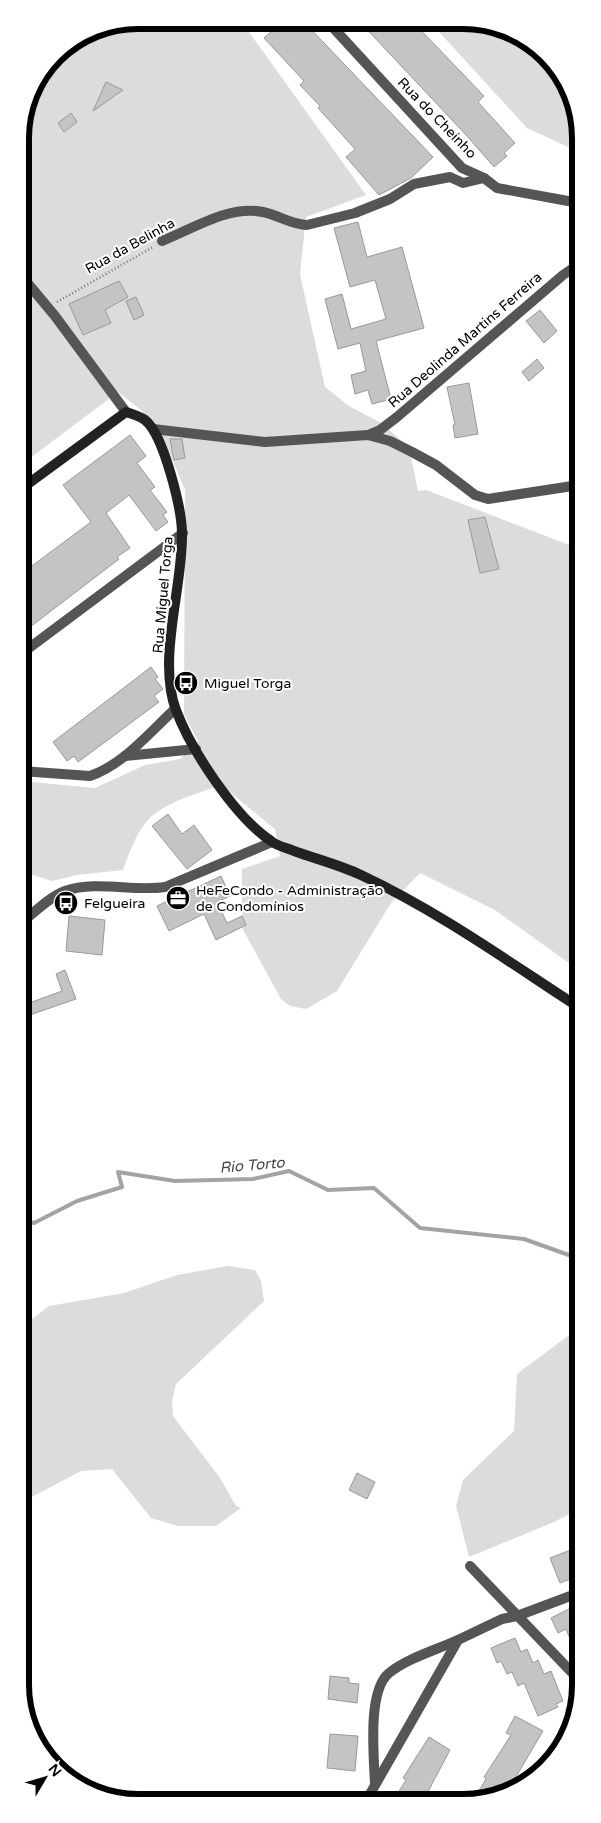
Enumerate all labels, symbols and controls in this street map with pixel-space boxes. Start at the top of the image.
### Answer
street label: Rua do Cheínho [394,74,480,162]
street label: Rua da Belinha [82,214,178,278]
street label: Rua Deolinda Martins Ferreira [385,269,545,411]
street label: Rua Miguel Torga [149,536,177,654]
bus stop icon: Miguel Torga [173,670,199,696]
place label: Miguel Torga [204,675,291,692]
place label: HeFeCondo - Administração de Condomínios [196,882,383,915]
office icon: HeFeCondo - Administração de Condomínios [165,885,191,911]
bus stop icon: Felgueira [53,890,79,916]
place label: Felgueira [84,895,145,912]
water label: Rio Torto [219,1153,286,1177]
north arrow [20,1753,70,1803]
text: N [45,1761,65,1780]

